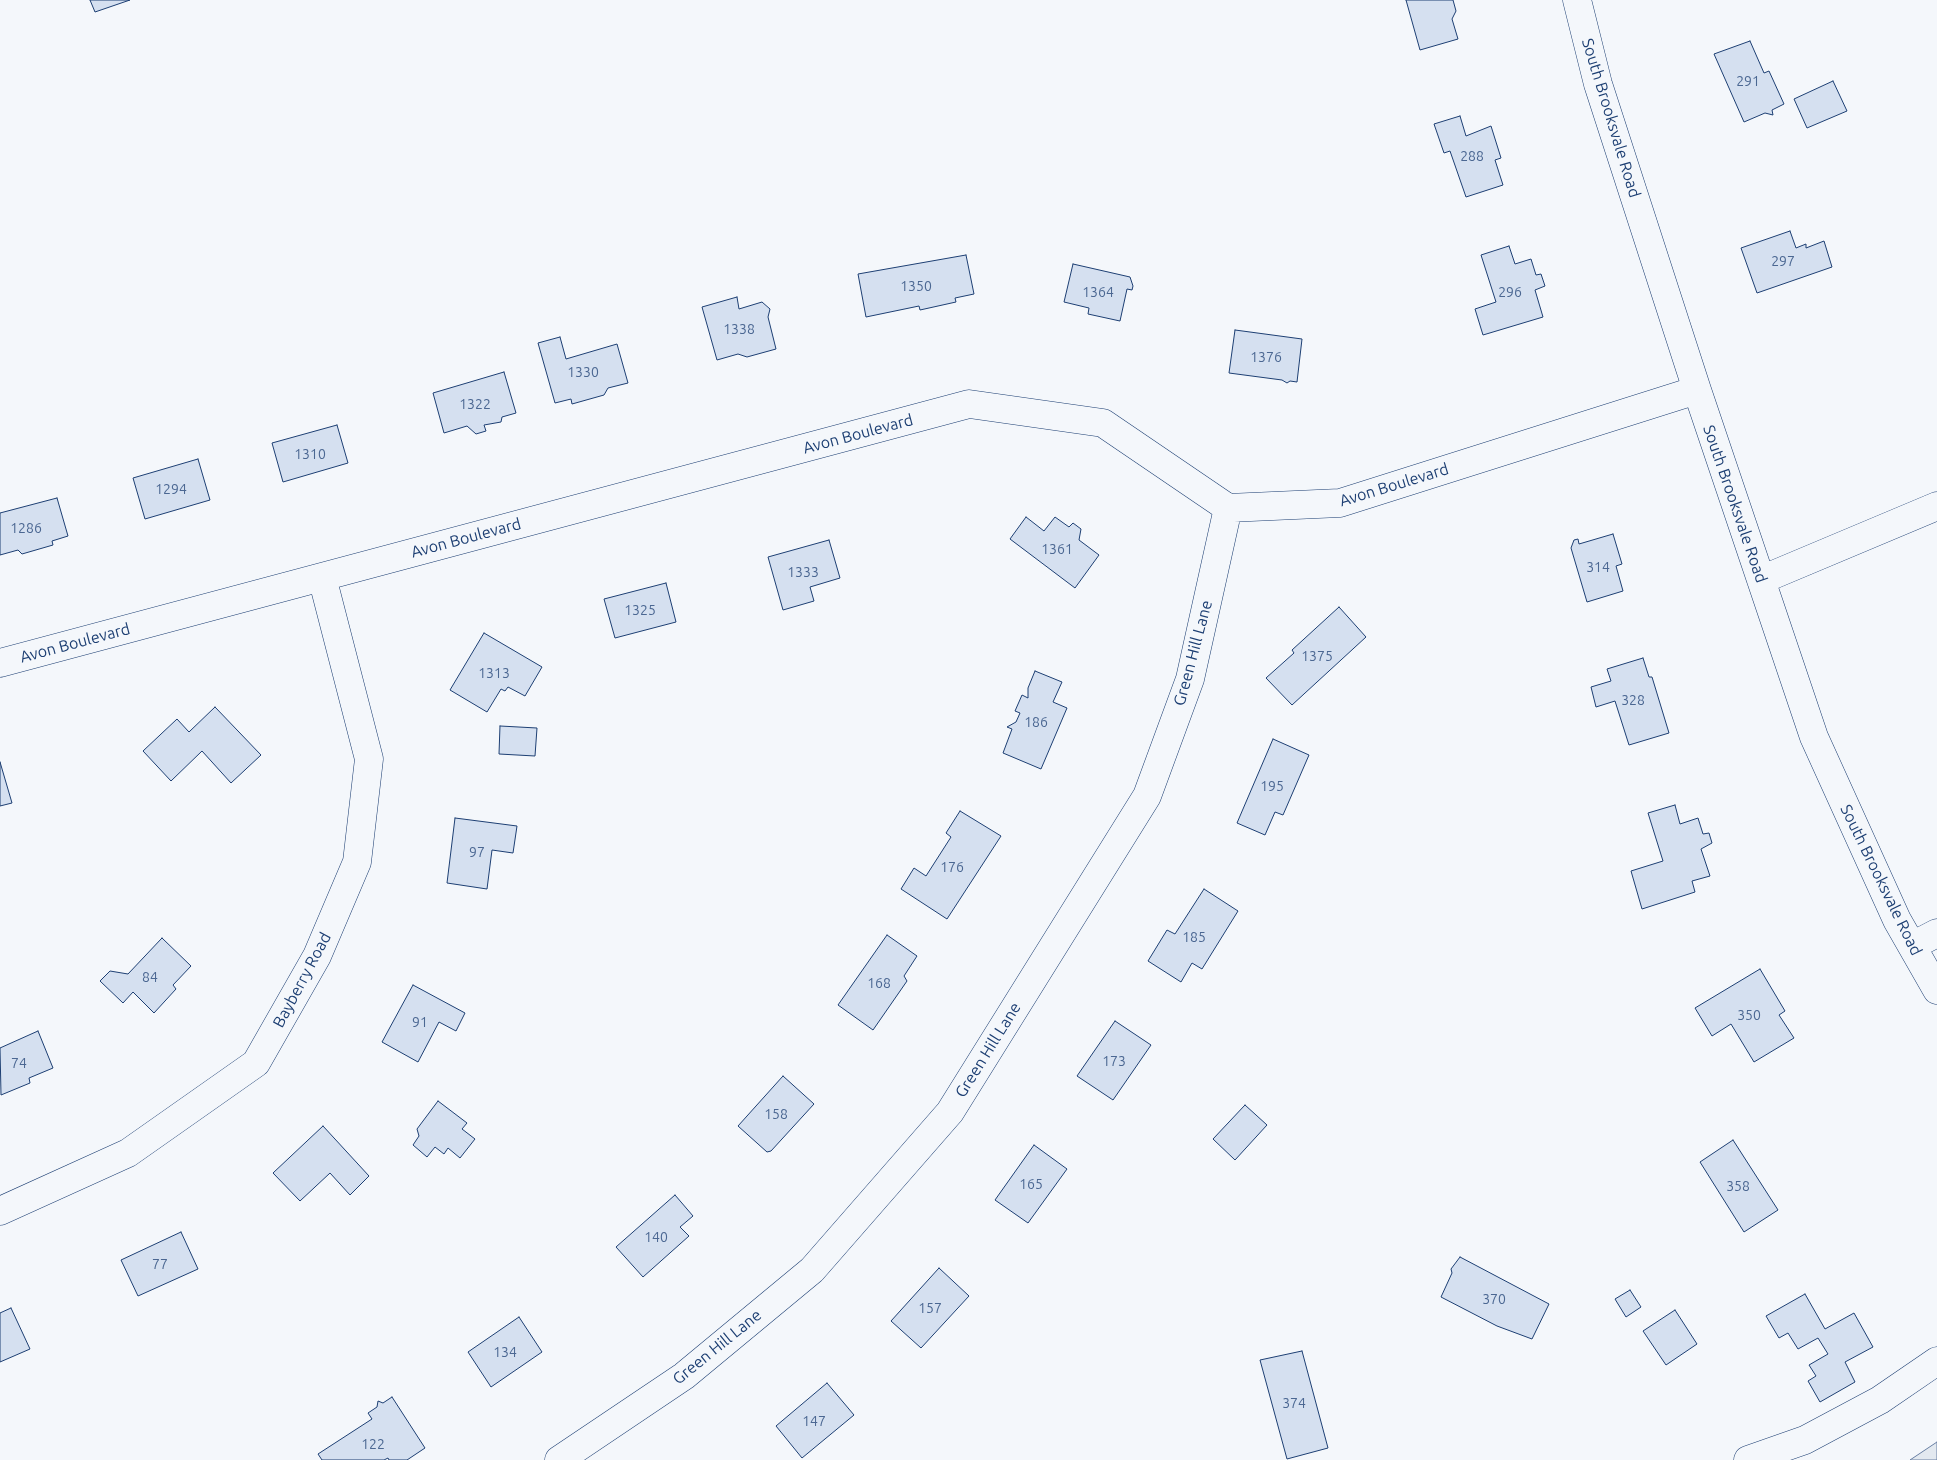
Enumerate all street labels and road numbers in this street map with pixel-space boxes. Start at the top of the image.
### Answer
street label: South Brooksvale Road [1578,36,1644,200]
street label: Avon Boulevard [801,410,915,458]
street label: South Brooksvale Road [1699,423,1771,585]
street label: Avon Boulevard [1337,459,1451,511]
street label: Avon Boulevard [409,514,523,562]
street label: Green Hill Lane [1170,598,1216,708]
street label: Avon Boulevard [18,619,132,667]
street label: South Brooksvale Road [1836,801,1926,959]
street label: Bayberry Road [269,929,335,1031]
street label: Green Hill Lane [951,999,1025,1101]
street label: Green Hill Lane [669,1305,765,1389]

